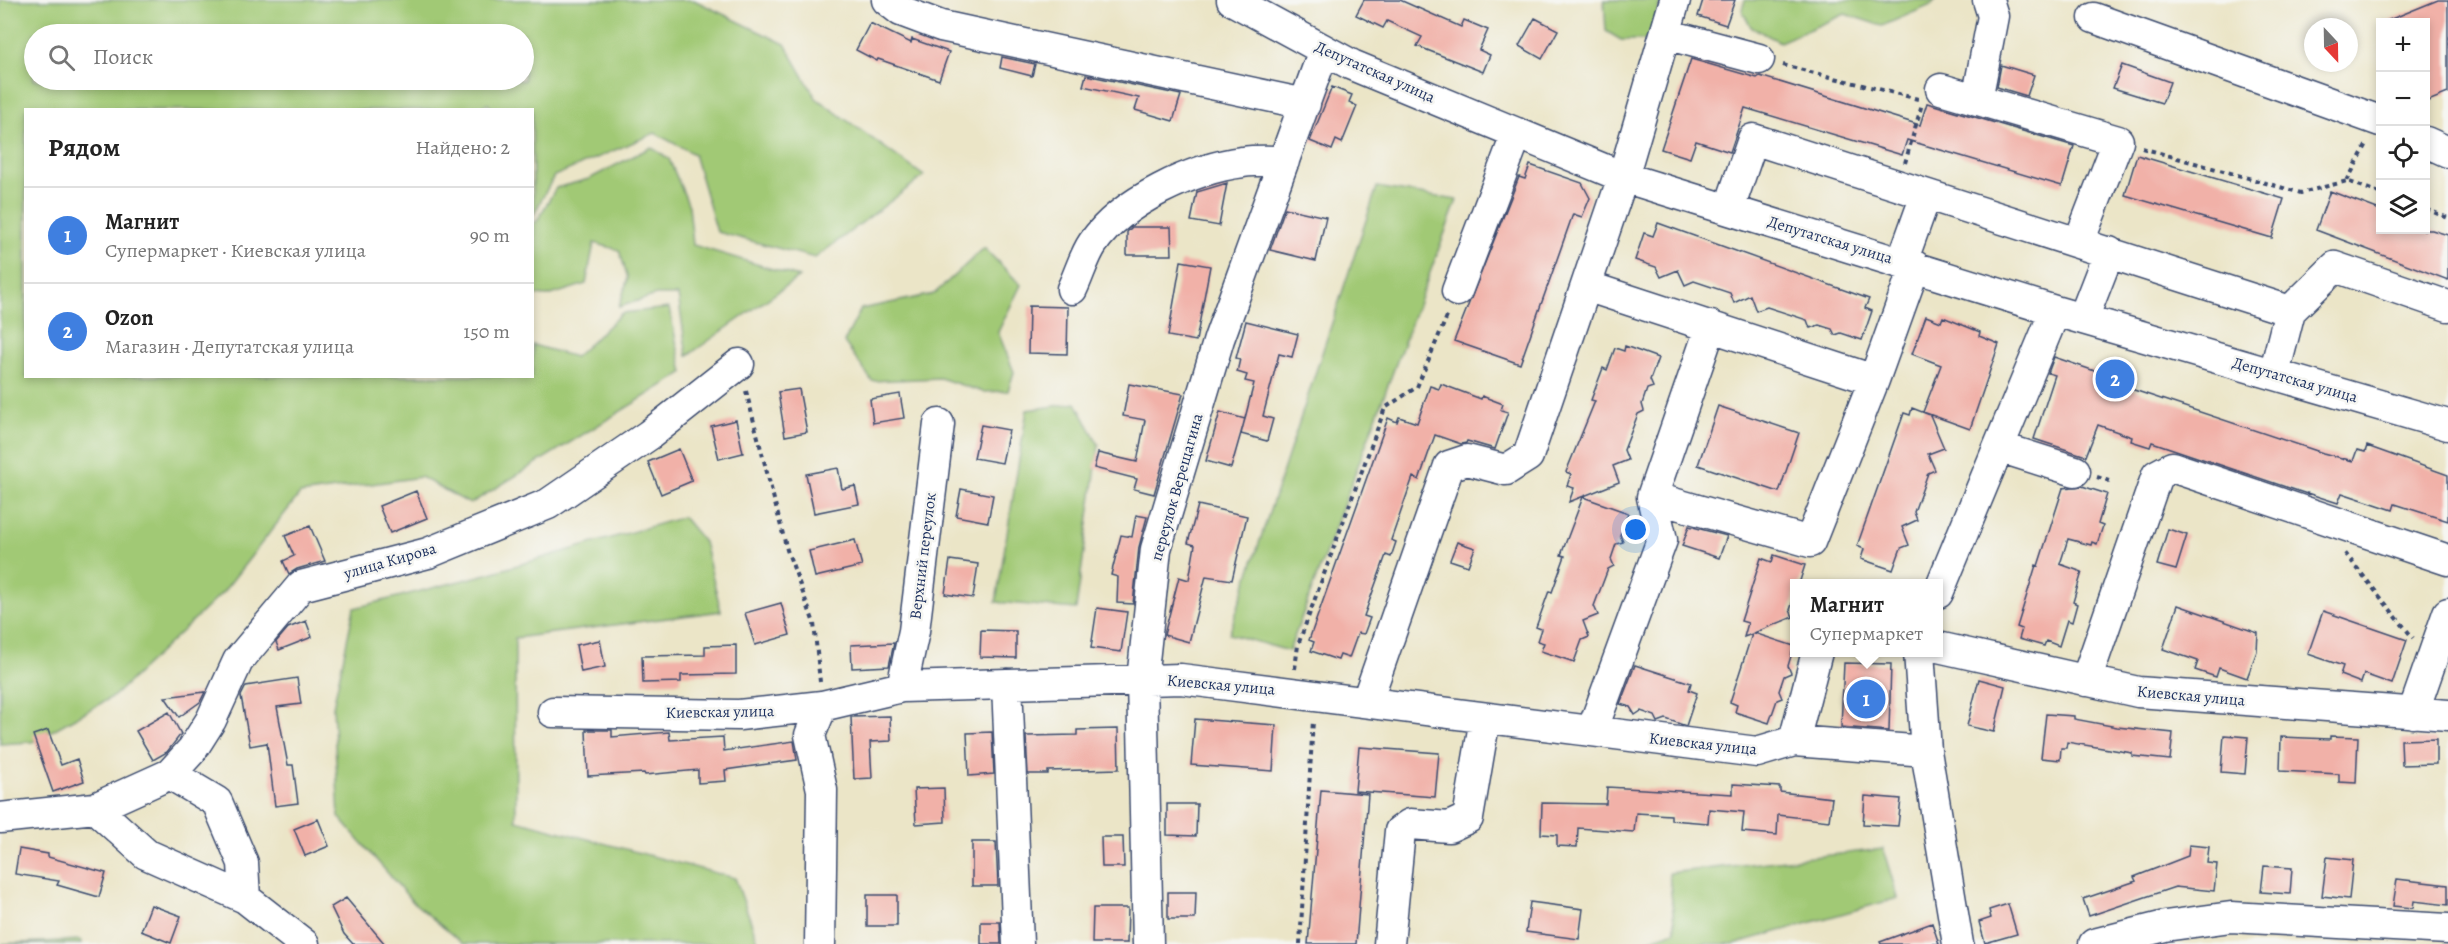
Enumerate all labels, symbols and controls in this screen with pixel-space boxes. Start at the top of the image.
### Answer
north arrow [2304,18,2358,72]
map controls [2376,18,2430,234]
button: + [2376,18,2430,72]
search box [24,24,534,90]
street label: Депутатская улица [1311,36,1439,109]
icon: search [45,41,78,74]
text: Поиск [93,42,153,72]
button: − [2376,72,2430,126]
button: locate [2376,126,2430,180]
text: Рядом [48,130,120,165]
text: Найдено: 2 [415,134,510,161]
button: layers [2376,180,2430,234]
text: Магнит [105,207,179,237]
street label: Депутатская улица [1765,211,1896,270]
text: 1 [64,222,71,249]
text: 90 m [470,222,510,249]
text: Супермаркет · Киевская улица [105,237,366,264]
text: Ozon [105,303,154,333]
text: 2 [63,318,72,345]
text: 150 m [463,318,510,345]
text: Магазин · Депутатская улица [105,333,354,360]
street label: Депутатская улица [2230,352,2361,409]
pin: 2 [2096,356,2134,401]
street label: переулок Верещагина [1145,410,1209,563]
street label: Верхний переулок [904,491,942,621]
your location [1621,515,1650,544]
street label: улица Кирова [340,537,439,585]
popup [1790,579,1943,657]
text: Магнит [1810,590,1884,620]
text: Супермаркет [1810,620,1923,647]
street label: Киевская улица [1166,669,1277,701]
pin: 1 [1846,676,1886,722]
street label: Киевская улица [2136,680,2247,712]
street label: Киевская улица [666,700,775,724]
street label: Киевская улица [1648,727,1759,761]

